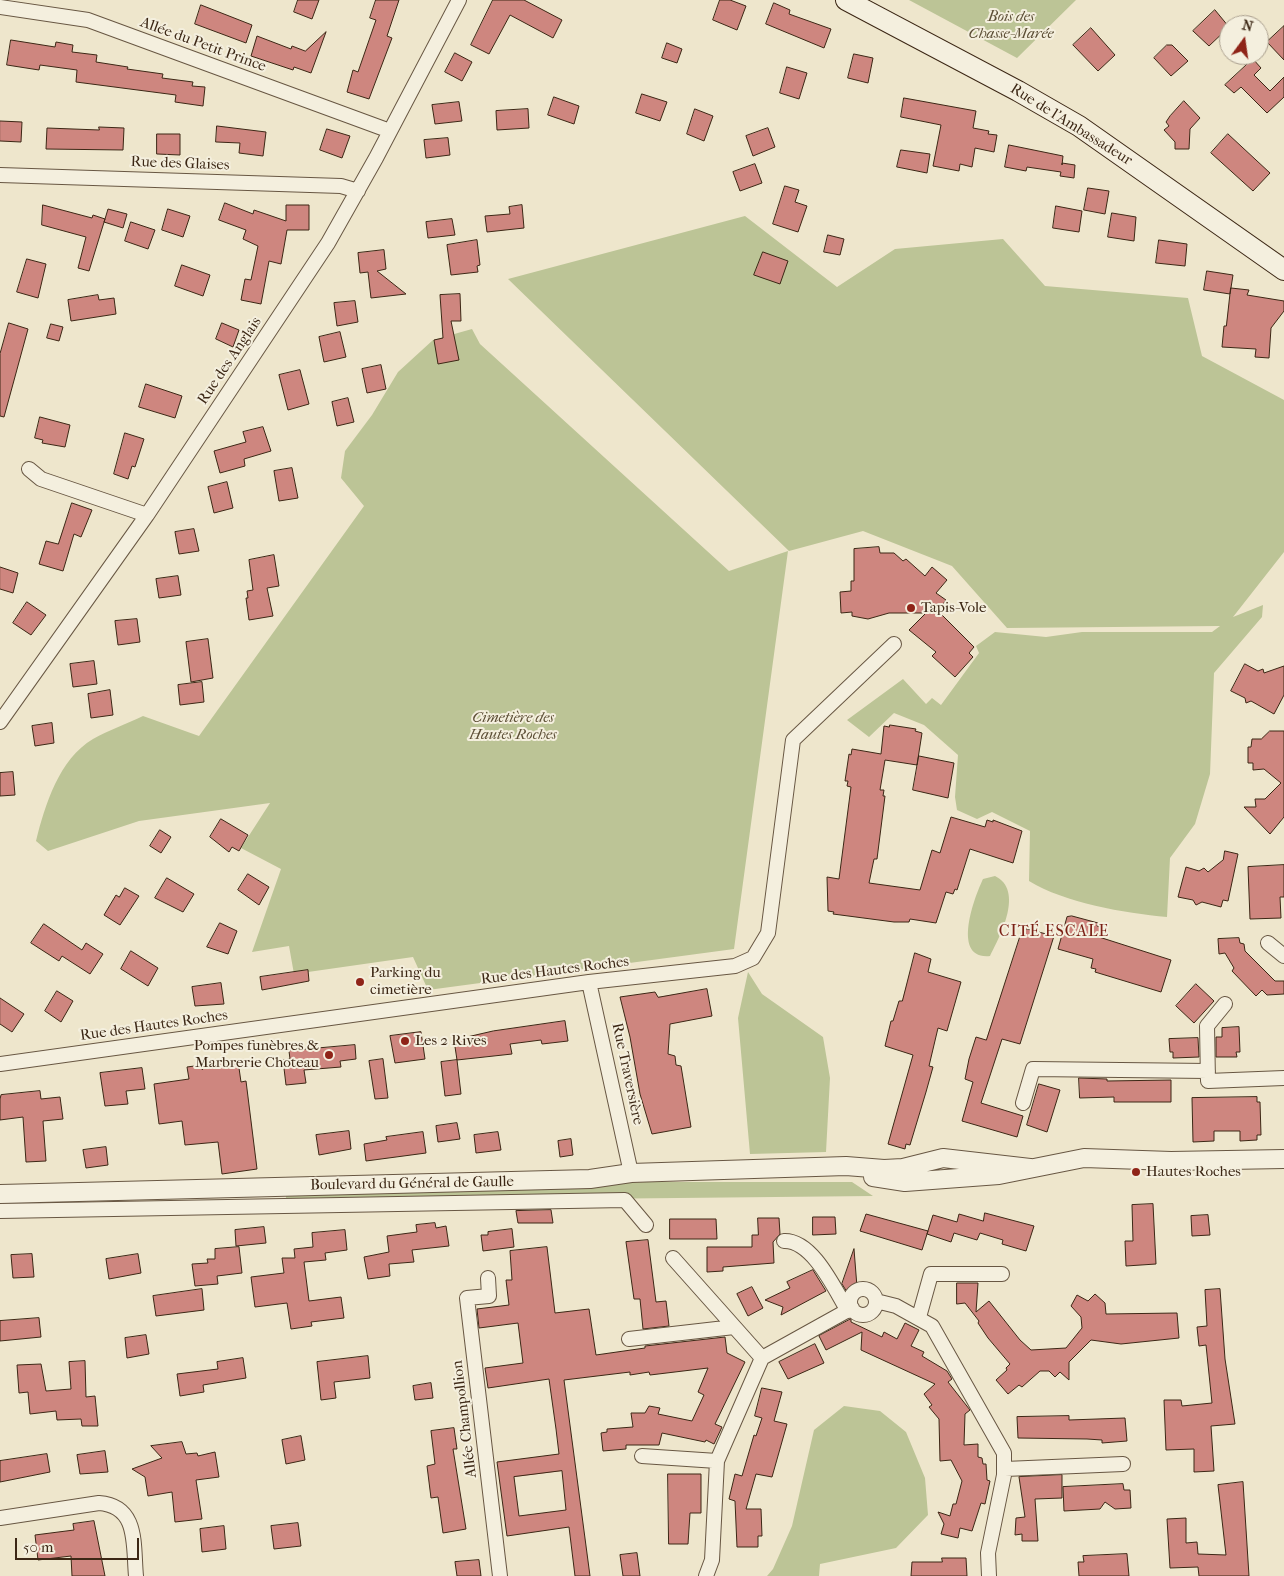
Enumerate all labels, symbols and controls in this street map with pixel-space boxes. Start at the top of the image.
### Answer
park label: Bois des Chasse-Marée [968,8,1054,43]
street label: Allée du Petit Prince [138,14,268,76]
north arrow [1219,15,1269,65]
text: N [1240,16,1255,35]
street label: Rue de l'Ambassadeur [1007,80,1135,170]
street label: Rue des Glaises [130,153,230,175]
street label: Rue des Anglais [194,314,266,408]
place label: Tapis-Vole [921,599,987,617]
marker: Tapis-Vole [905,602,917,614]
park label: Cimetière des Hautes Roches [469,709,557,744]
district label: CITÉ ESCALE [997,922,1111,942]
street label: Rue des Hautes Roches [480,953,630,989]
place label: Parking du cimetière [370,964,441,999]
marker: Parking du cimetière [354,976,366,988]
street label: Rue des Hautes Roches [79,1007,229,1045]
street label: Rue Traversière [607,1021,647,1127]
place label: Les 2 Rives [415,1032,486,1050]
marker: Les 2 Rives [399,1035,411,1047]
place label: Pompes funèbres & Marbrerie Choteau [194,1037,319,1072]
marker: Pompes funèbres & Marbrerie Choteau [323,1049,335,1061]
place label: Hautes Roches [1146,1163,1241,1181]
marker: Hautes Roches [1130,1166,1142,1178]
street label: Boulevard du Général de Gaulle [310,1173,514,1195]
street label: Allée Champollion [449,1359,481,1479]
scale bar [18,1528,141,1560]
text: 50 m [23,1538,53,1556]

